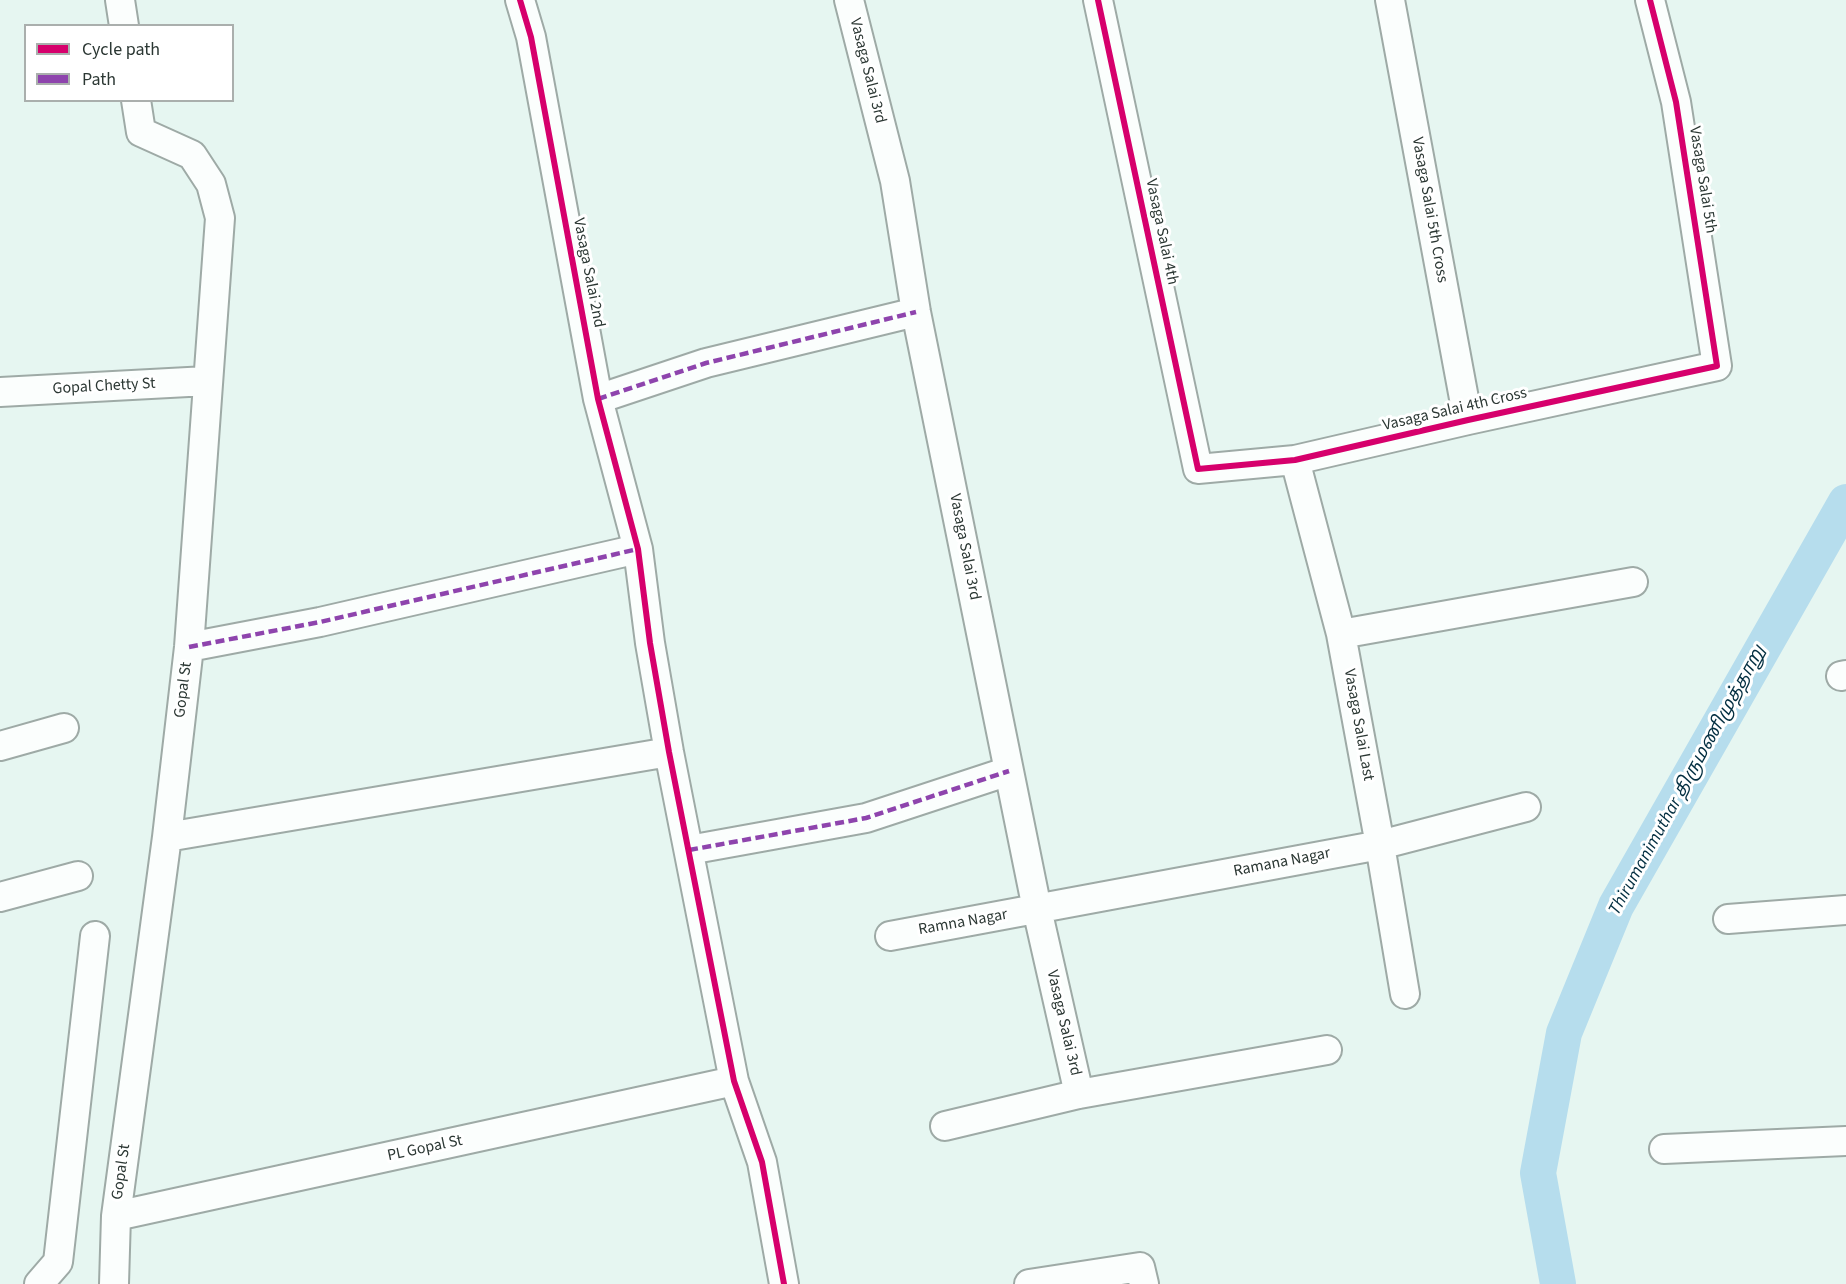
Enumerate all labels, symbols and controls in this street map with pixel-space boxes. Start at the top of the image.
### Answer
street label: Vasaga Salai 3rd [845,16,889,126]
legend [24,24,234,102]
text: Cycle path [82,37,160,62]
text: Path [82,67,116,92]
street label: Vasaga Salai 5th [1684,125,1720,235]
street label: Vasaga Salai 5th Cross [1407,136,1451,284]
street label: Vasaga Salai 4th [1140,177,1182,287]
street label: Vasaga Salai 2nd [568,217,608,329]
street label: Gopal Chetty St [52,375,156,399]
street label: Vasaga Salai 4th Cross [1381,384,1529,436]
street label: Vasaga Salai 3rd [944,492,984,602]
water label: Thirumanimuthar திருமணிமுத்தாறு [1605,643,1771,919]
street label: Gopal St [171,661,197,719]
street label: Vasaga Salai Last [1339,668,1377,782]
street label: Ramana Nagar [1232,844,1332,882]
street label: Ramna Nagar [917,906,1009,940]
street label: Vasaga Salai 3rd [1042,968,1084,1078]
street label: PL Gopal St [386,1132,464,1166]
street label: Gopal St [109,1143,135,1201]

